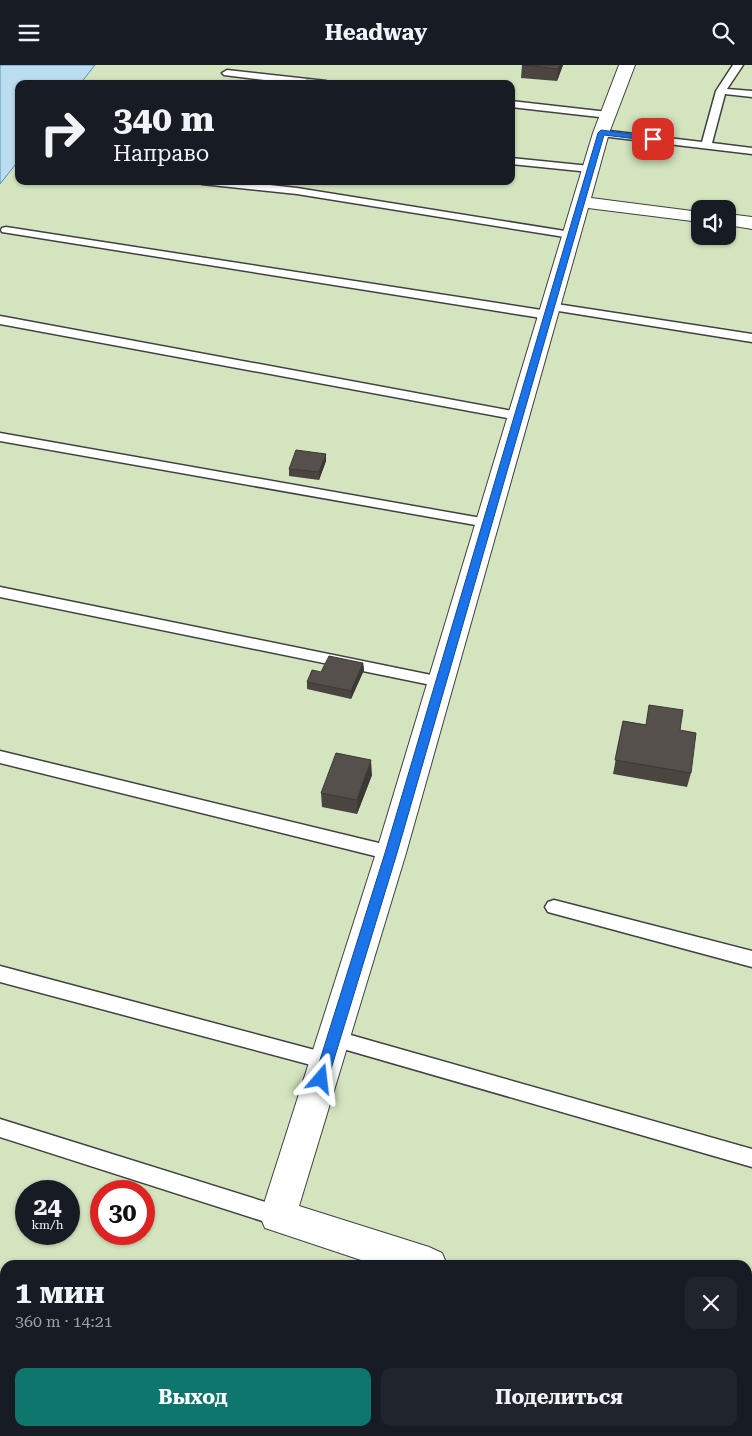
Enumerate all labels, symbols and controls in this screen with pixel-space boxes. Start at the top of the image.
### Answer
icon: menu [15,19,43,47]
icon: search [709,19,737,47]
text: Headway [325,20,427,45]
text: 340 m [113,99,214,140]
icon: right [30,100,95,165]
pin [632,118,674,160]
icon: arrive [639,125,667,153]
text: Направо [113,141,209,166]
map controls [691,200,736,245]
button: sound [691,200,736,245]
position arrow [294,1052,346,1104]
speed limit sign: 30 [90,1180,155,1245]
text: 24 [33,1192,62,1221]
text: km/h [31,1218,64,1232]
text: 1 мин [15,1275,105,1310]
button: close [685,1277,737,1329]
text: 360 m · 14:21 [15,1312,113,1331]
button: Выход [15,1368,371,1426]
button: Поделиться [381,1368,737,1426]

